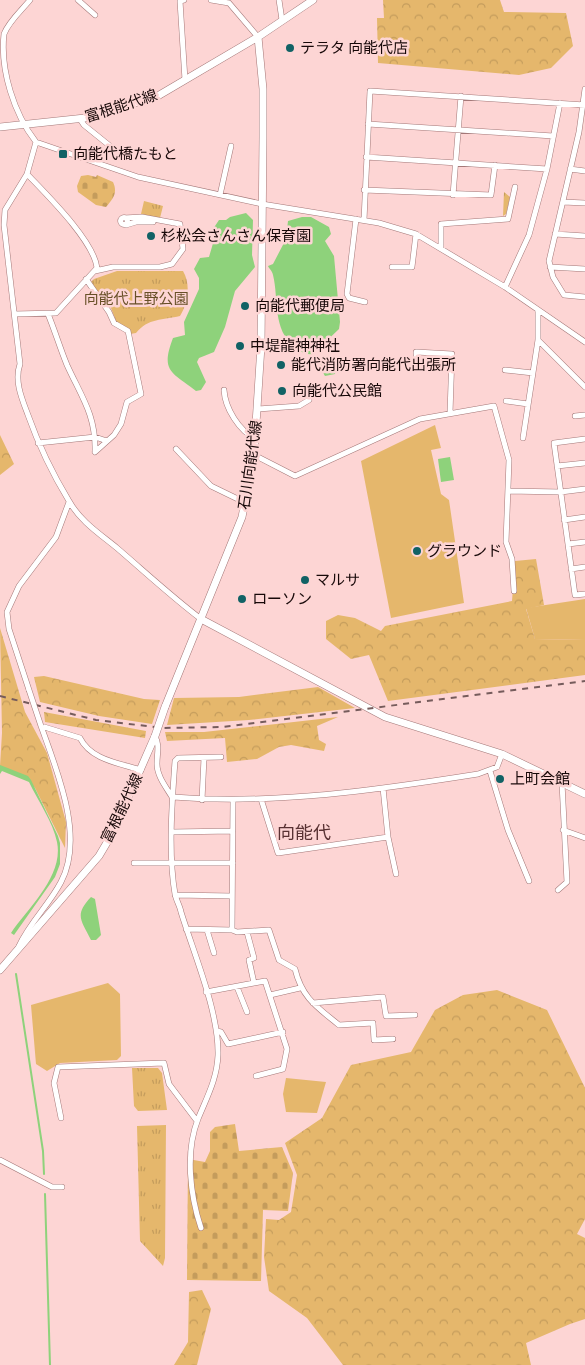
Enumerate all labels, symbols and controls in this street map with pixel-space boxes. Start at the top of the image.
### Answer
place label: テラタ 向能代店 [300,37,408,58]
marker: テラタ 向能代店 [284,42,296,54]
street label: 富根能代線 [82,84,160,127]
place label: 向能代橋たもと [73,143,178,164]
marker: 向能代橋たもと [57,148,69,160]
place label: 杉松会さんさん保育園 [161,225,311,246]
marker: 杉松会さんさん保育園 [145,230,157,242]
park label: 向能代上野公園 [83,288,189,309]
place label: 向能代郵便局 [255,295,345,316]
marker: 向能代郵便局 [239,300,251,312]
place label: 中堤龍神神社 [250,335,340,356]
marker: 中堤龍神神社 [234,340,246,352]
place label: 能代消防署向能代出張所 [291,354,456,375]
marker: 能代消防署向能代出張所 [275,359,287,371]
place label: 向能代公民館 [292,380,382,401]
marker: 向能代公民館 [276,385,288,397]
street label: 石川向能代線 [233,419,266,511]
place label: グラウンド [427,540,502,561]
marker: グラウンド [411,545,423,557]
place label: マルサ [315,569,360,590]
marker: マルサ [299,574,311,586]
place label: ローソン [252,588,312,609]
marker: ローソン [236,593,248,605]
place label: 上町会館 [510,768,570,789]
street label: 富根能代線 [96,769,147,846]
marker: 上町会館 [494,773,506,785]
district label: 向能代 [277,820,331,844]

